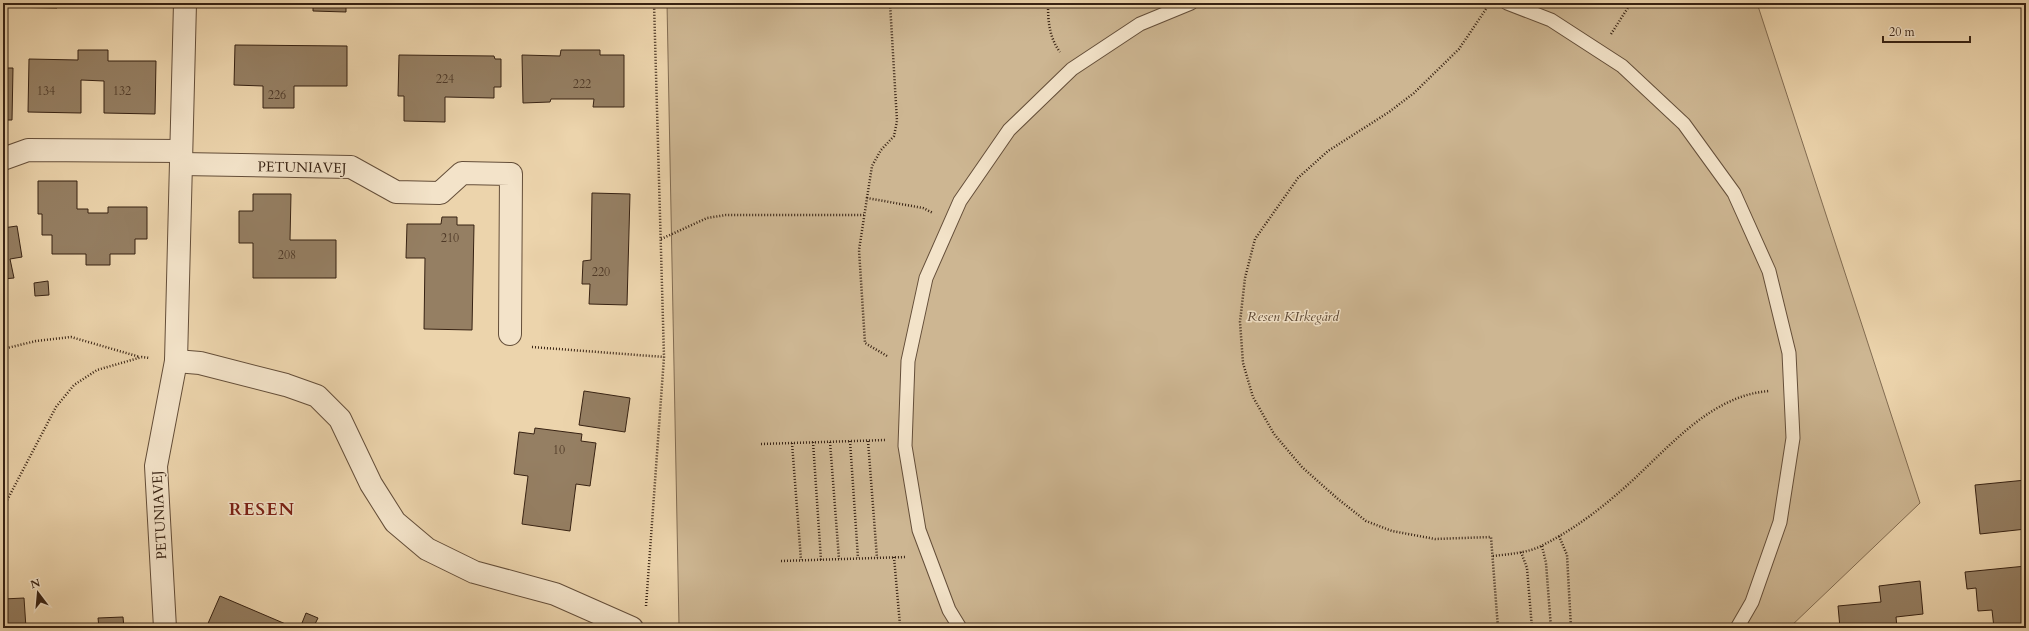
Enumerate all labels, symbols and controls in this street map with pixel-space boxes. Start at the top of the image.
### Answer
scale bar [1883,18,1970,44]
text: 20 m [1889,24,1916,40]
house number: 224 [436,71,454,87]
house number: 222 [573,76,591,92]
house number: 134 [37,83,55,99]
house number: 132 [113,83,131,99]
house number: 226 [268,87,286,103]
street label: PETUNIAVEJ [257,157,347,178]
house number: 210 [441,230,459,246]
house number: 208 [278,247,296,263]
house number: 220 [592,264,610,280]
park label: Resen KIrkegård [1247,307,1340,326]
house number: 10 [553,442,565,458]
street label: PETUNIAVEJ [148,470,171,560]
district label: RESEN [229,497,295,522]
north arrow [18,573,58,613]
text: N [29,575,42,592]

